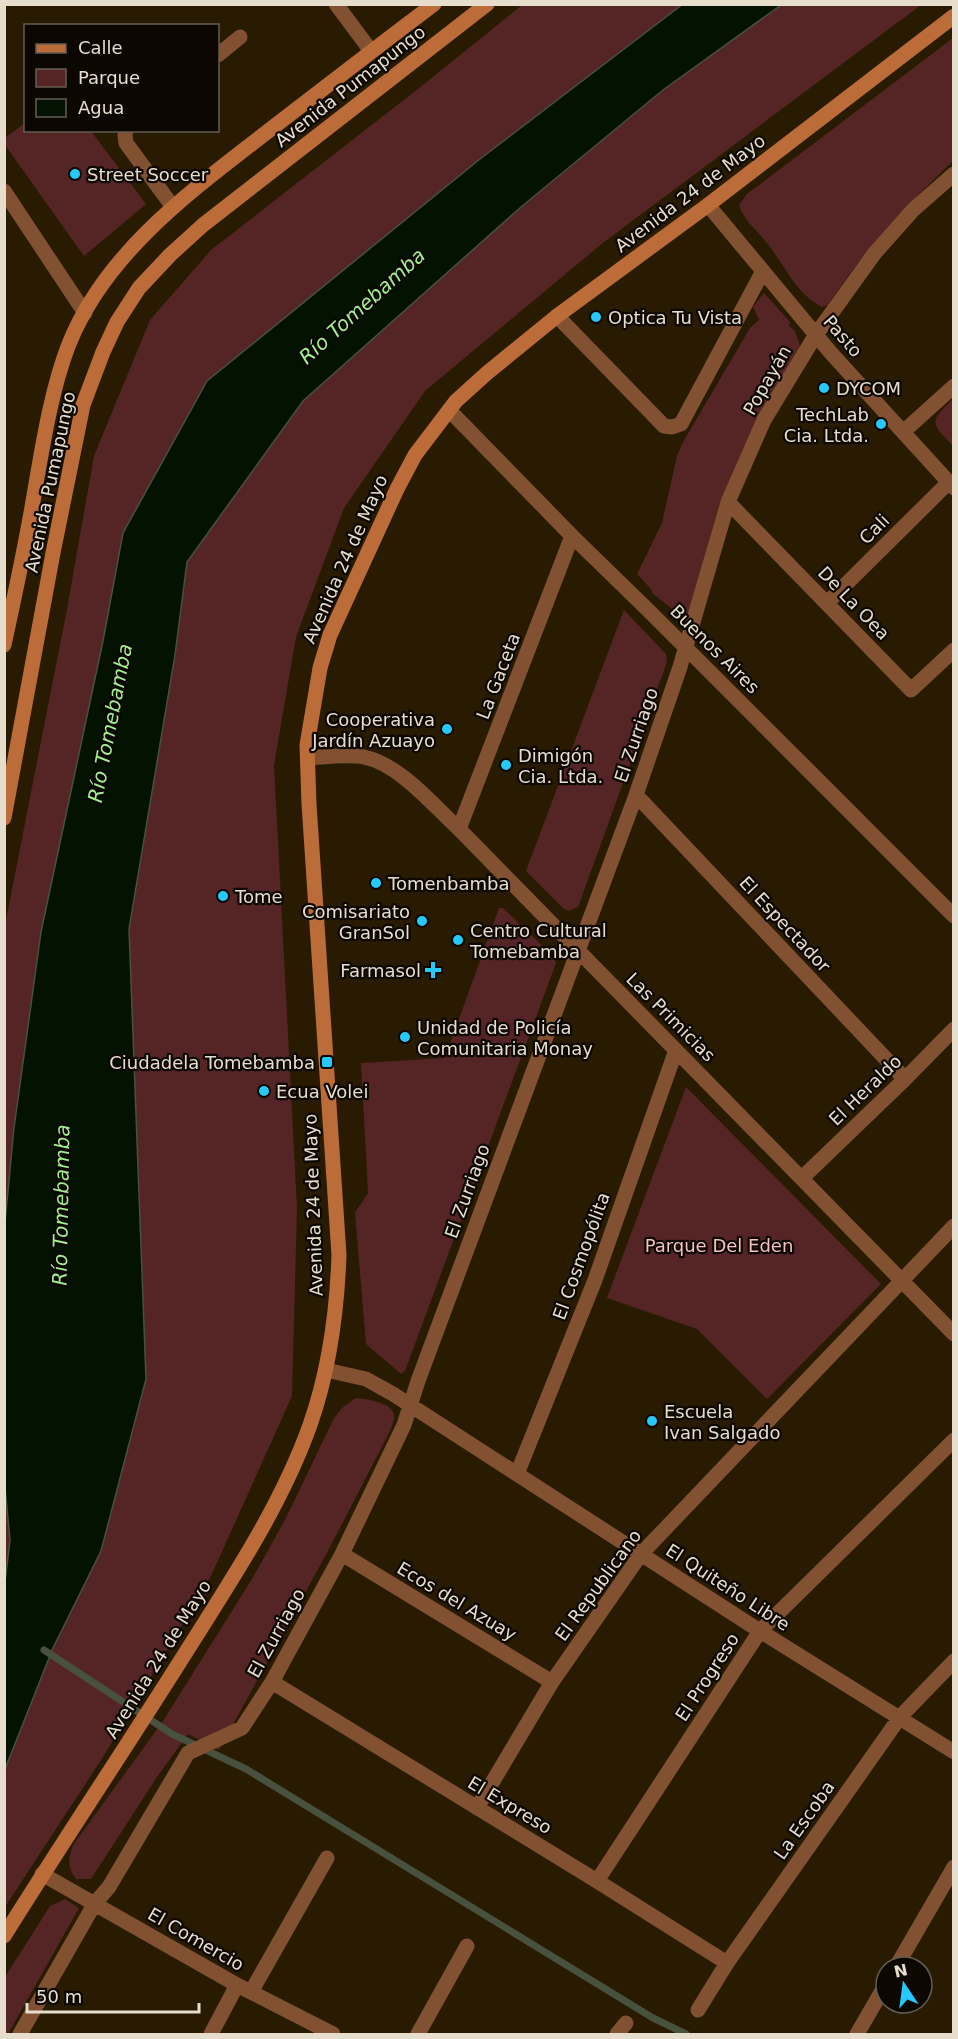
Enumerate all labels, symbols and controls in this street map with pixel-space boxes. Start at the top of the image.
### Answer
street label: Avenida Pumapungo [271,21,429,151]
legend [24,24,219,132]
text: Calle [78,37,123,58]
text: Parque [78,67,140,88]
text: Agua [78,97,124,118]
street label: Avenida 24 de Mayo [611,130,769,256]
place label: Street Soccer [87,164,209,185]
marker: Street Soccer [68,167,82,181]
water label: Río Tomebamba [294,243,430,369]
place label: Optica Tu Vista [608,307,742,328]
marker: Optica Tu Vista [589,310,603,324]
street label: Pasto [819,311,867,361]
street label: Popayán [739,342,795,418]
place label: DYCOM [836,378,901,399]
marker: DYCOM [817,381,831,395]
street label: Avenida Pumapungo [21,389,79,575]
place label: TechLab Cia. Ltda. [784,404,869,446]
marker: TechLab Cia. Ltda. [874,417,888,431]
street label: Avenida 24 de Mayo [298,471,392,647]
street label: Cali [855,510,893,548]
street label: De La Oea [814,562,894,644]
street label: Buenos Aires [666,600,764,698]
street label: La Gaceta [472,630,524,722]
water label: Río Tomebamba [83,642,137,804]
street label: El Zurriago [610,685,662,785]
place label: Cooperativa Jardín Azuayo [311,709,435,751]
marker: Cooperativa Jardín Azuayo [440,722,454,736]
place label: Dimigón Cia. Ltda. [518,745,603,787]
marker: Dimigón Cia. Ltda. [499,758,513,772]
street label: El Espectador [735,872,835,977]
place label: Tomenbamba [387,873,509,894]
marker: Tomenbamba [369,876,383,890]
place label: Tome [234,886,283,907]
marker: Tome [216,889,230,903]
place label: Comisariato GranSol [302,901,410,943]
marker: Comisariato GranSol [415,914,429,928]
place label: Centro Cultural Tomebamba [469,920,607,962]
marker: Centro Cultural Tomebamba [451,933,465,947]
place label: Farmasol [340,960,421,981]
marker: Farmasol [426,963,440,977]
street label: Las Primicias [622,968,720,1066]
place label: Unidad de Policía Comunitaria Monay [417,1017,593,1059]
marker: Unidad de Policía Comunitaria Monay [398,1030,412,1044]
street label: El Heraldo [824,1050,906,1130]
place label: Ciudadela Tomebamba [109,1052,315,1073]
marker: Ciudadela Tomebamba [320,1055,334,1069]
place label: Ecua Volei [276,1081,368,1102]
marker: Ecua Volei [257,1084,271,1098]
street label: Avenida 24 de Mayo [299,1113,327,1297]
water label: Río Tomebamba [48,1124,74,1286]
street label: El Zurriago [440,1141,494,1241]
street label: El Cosmopólita [548,1189,614,1323]
park label: Parque Del Eden [645,1235,793,1256]
place label: Escuela Ivan Salgado [664,1401,780,1443]
marker: Escuela Ivan Salgado [645,1414,659,1428]
street label: El Republicano [551,1525,645,1645]
street label: El Quiteño Libre [662,1539,794,1635]
street label: Ecos del Azuay [394,1557,521,1645]
street label: Avenida 24 de Mayo [101,1576,215,1742]
street label: El Zurriago [243,1585,309,1681]
street label: El Progreso [671,1629,743,1725]
street label: El Expreso [464,1772,556,1838]
street label: La Escoba [769,1777,839,1863]
street label: El Comercio [144,1903,248,1975]
north arrow [874,1955,934,2015]
text: N [892,1960,909,1982]
scale bar [27,1976,200,2014]
text: 50 m [36,1986,82,2007]

